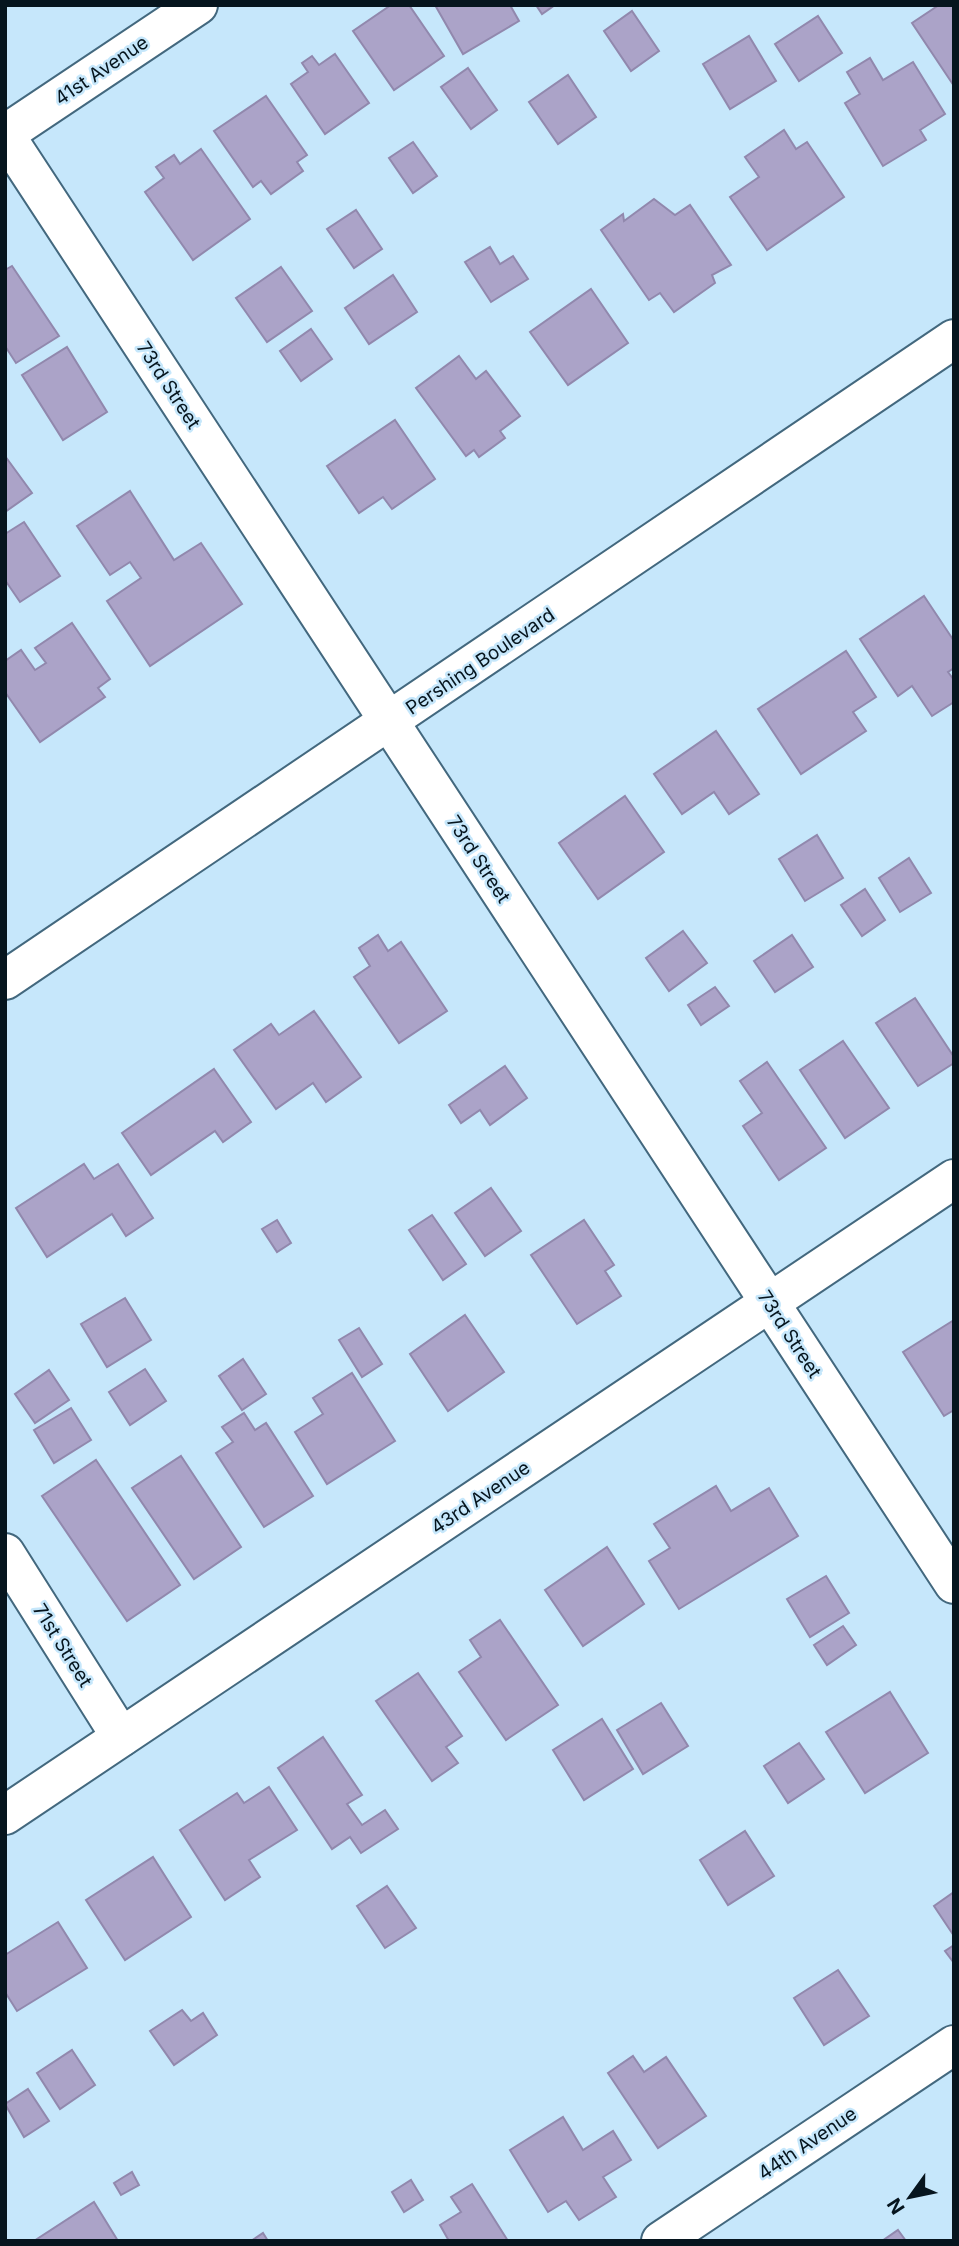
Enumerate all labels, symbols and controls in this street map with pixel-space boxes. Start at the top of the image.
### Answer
street label: 41st Avenue [50,31,152,110]
street label: 73rd Street [132,337,205,433]
street label: Pershing Boulevard [402,603,559,720]
street label: 73rd Street [442,811,515,907]
street label: 73rd Street [753,1286,826,1382]
street label: 43rd Avenue [426,1456,534,1539]
street label: 71st Street [28,1599,97,1691]
street label: 44th Avenue [754,2102,861,2185]
north arrow [875,2162,945,2232]
text: N [883,2194,910,2218]

